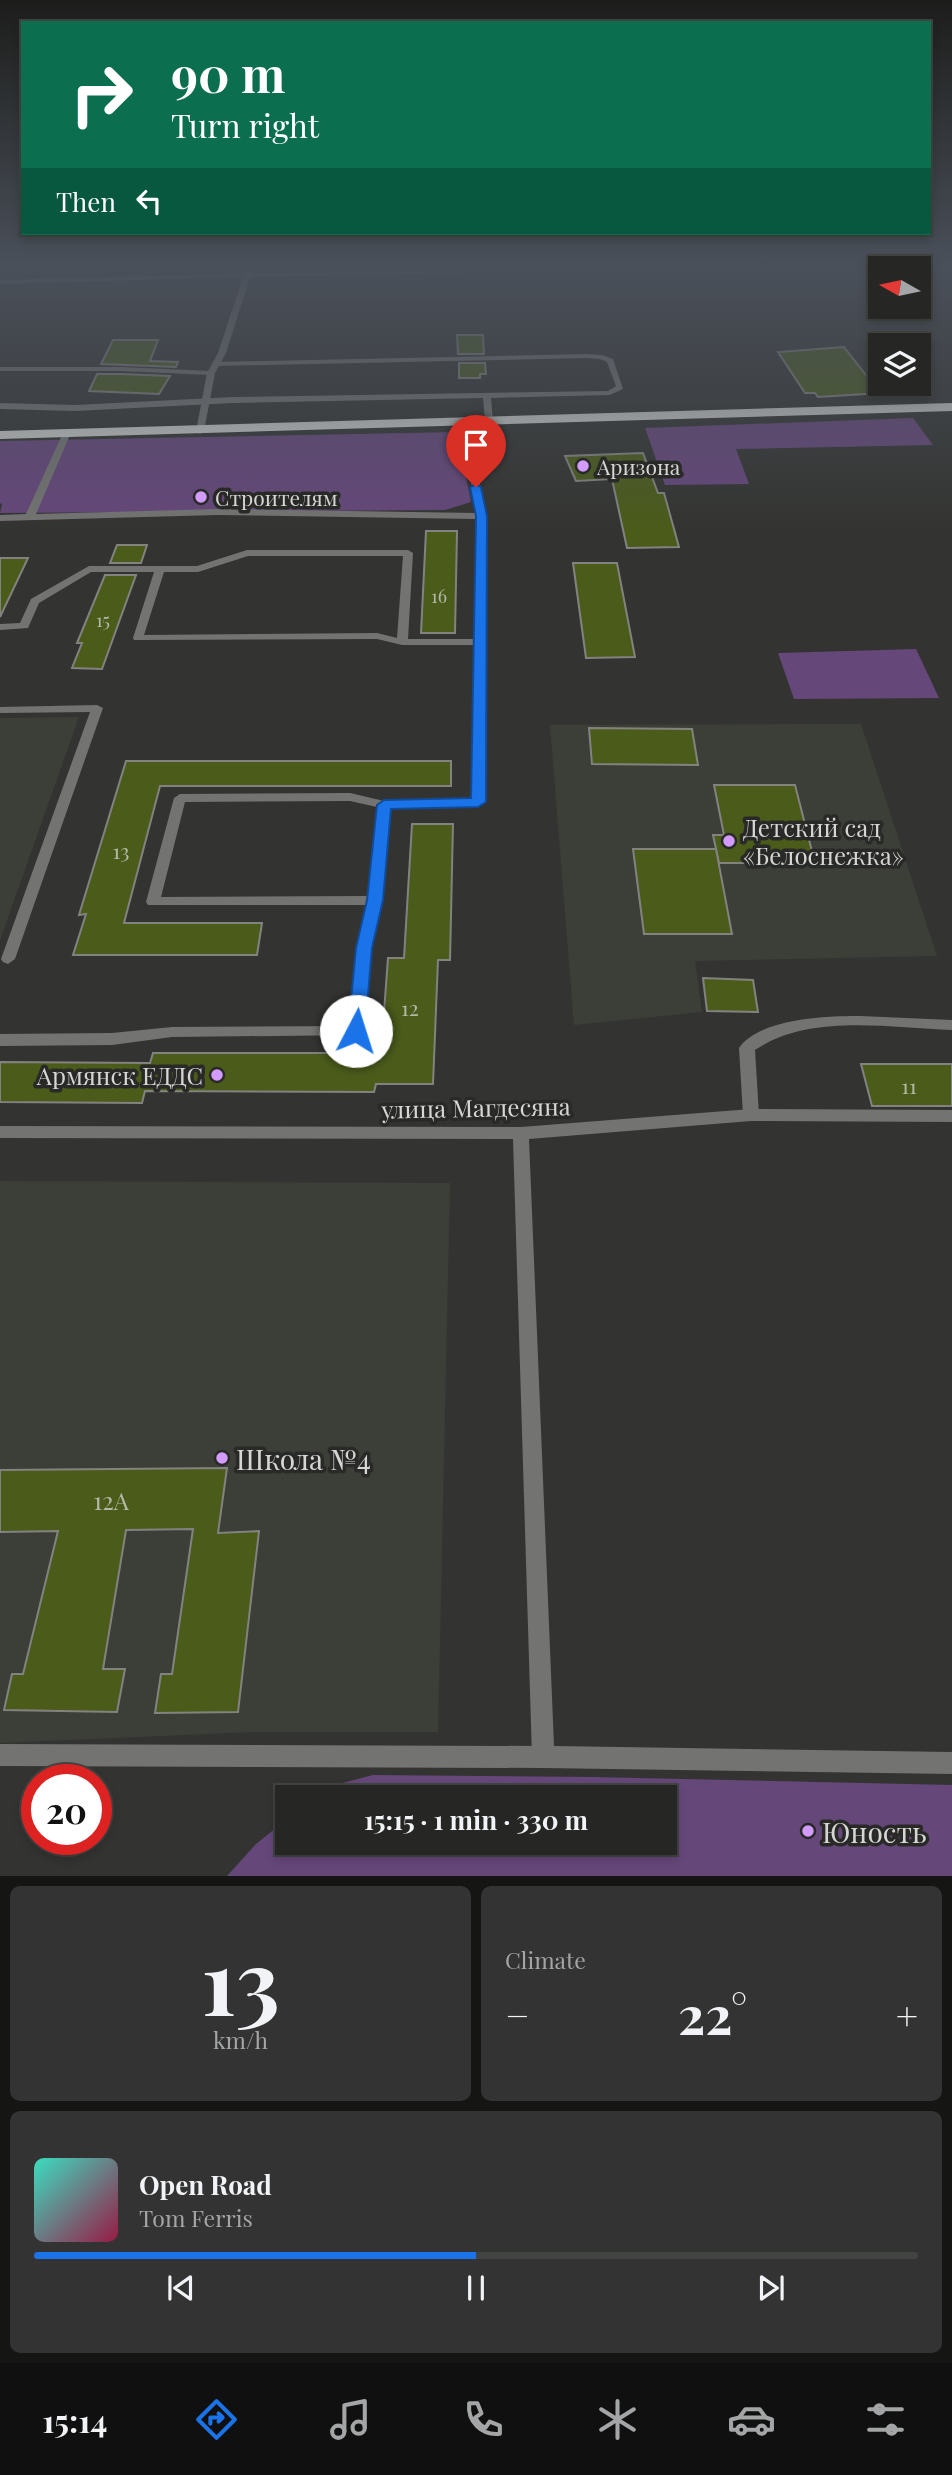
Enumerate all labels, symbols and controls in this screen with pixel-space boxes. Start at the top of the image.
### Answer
text: 90 m [171,40,285,105]
icon: right [56,49,147,140]
text: Turn right [171,103,319,146]
icon: left [130,182,168,220]
text: Then [56,184,116,219]
north arrow [868,256,931,318]
map controls [868,256,931,396]
button: layers [868,333,931,396]
pin [446,415,506,487]
icon: arrive [457,426,495,464]
place label: Аризона [596,452,681,480]
marker: Аризона [575,458,591,474]
place label: Строителям [215,483,338,511]
marker: Строителям [193,489,209,505]
house number: 16 [431,584,447,608]
house number: 15 [96,608,110,632]
place label: Детский сад «Белоснежка» [743,811,904,871]
marker: Детский сад «Белоснежка» [721,833,737,849]
house number: 13 [113,836,129,864]
house number: 12 [401,993,419,1021]
position arrow [319,994,393,1068]
place label: Армянск ЕДДС [36,1059,203,1091]
marker: Армянск ЕДДС [209,1067,225,1083]
house number: 11 [901,1071,917,1099]
street label: улица Магдесяна [380,1089,571,1125]
place label: Школа №4 [236,1440,371,1477]
marker: Школа №4 [214,1450,230,1466]
house number: 12А [93,1484,130,1516]
speed limit sign: 20 [21,1764,112,1855]
text: 15:15 · 1 min · 330 m [364,1802,588,1837]
place label: Юность [822,1813,927,1850]
marker: Юность [800,1823,816,1839]
text: 13 [201,1918,280,2039]
text: Climate [505,1944,586,1975]
text: 22° [678,1979,747,2048]
text: − [505,1989,530,2040]
text: + [896,1989,918,2040]
text: km/h [213,2024,268,2055]
text: Open Road [139,2167,272,2202]
text: Tom Ferris [139,2202,253,2233]
icon: previous [162,2269,200,2307]
icon: pause [457,2269,495,2307]
icon: next [752,2269,790,2307]
icon: directions [192,2395,241,2444]
icon: music [326,2395,375,2444]
icon: phone [459,2395,508,2444]
icon: climate [593,2395,642,2444]
icon: car [727,2395,776,2444]
icon: filters [861,2395,910,2444]
text: 15:14 [42,2398,107,2441]

